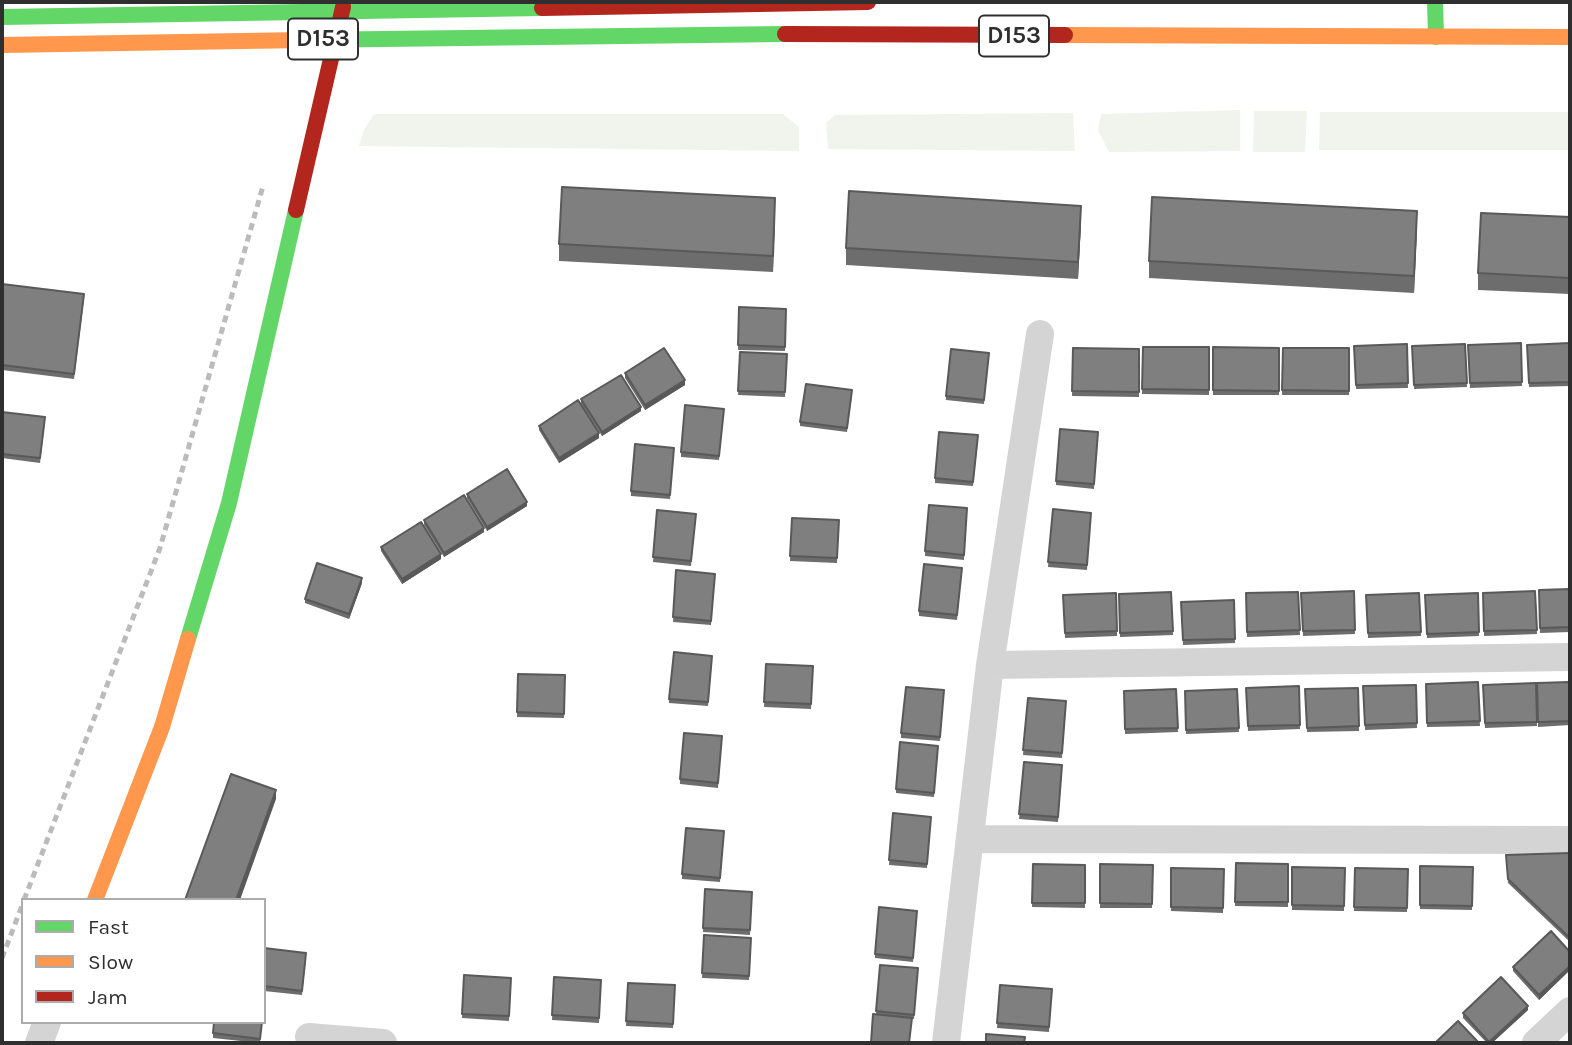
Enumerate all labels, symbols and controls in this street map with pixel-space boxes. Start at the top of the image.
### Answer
road number: D153 [979,16,1049,56]
road number: D153 [288,18,358,60]
legend [21,898,266,1024]
text: Fast [88,915,129,939]
text: Slow [88,950,133,974]
text: Jam [88,985,128,1009]

